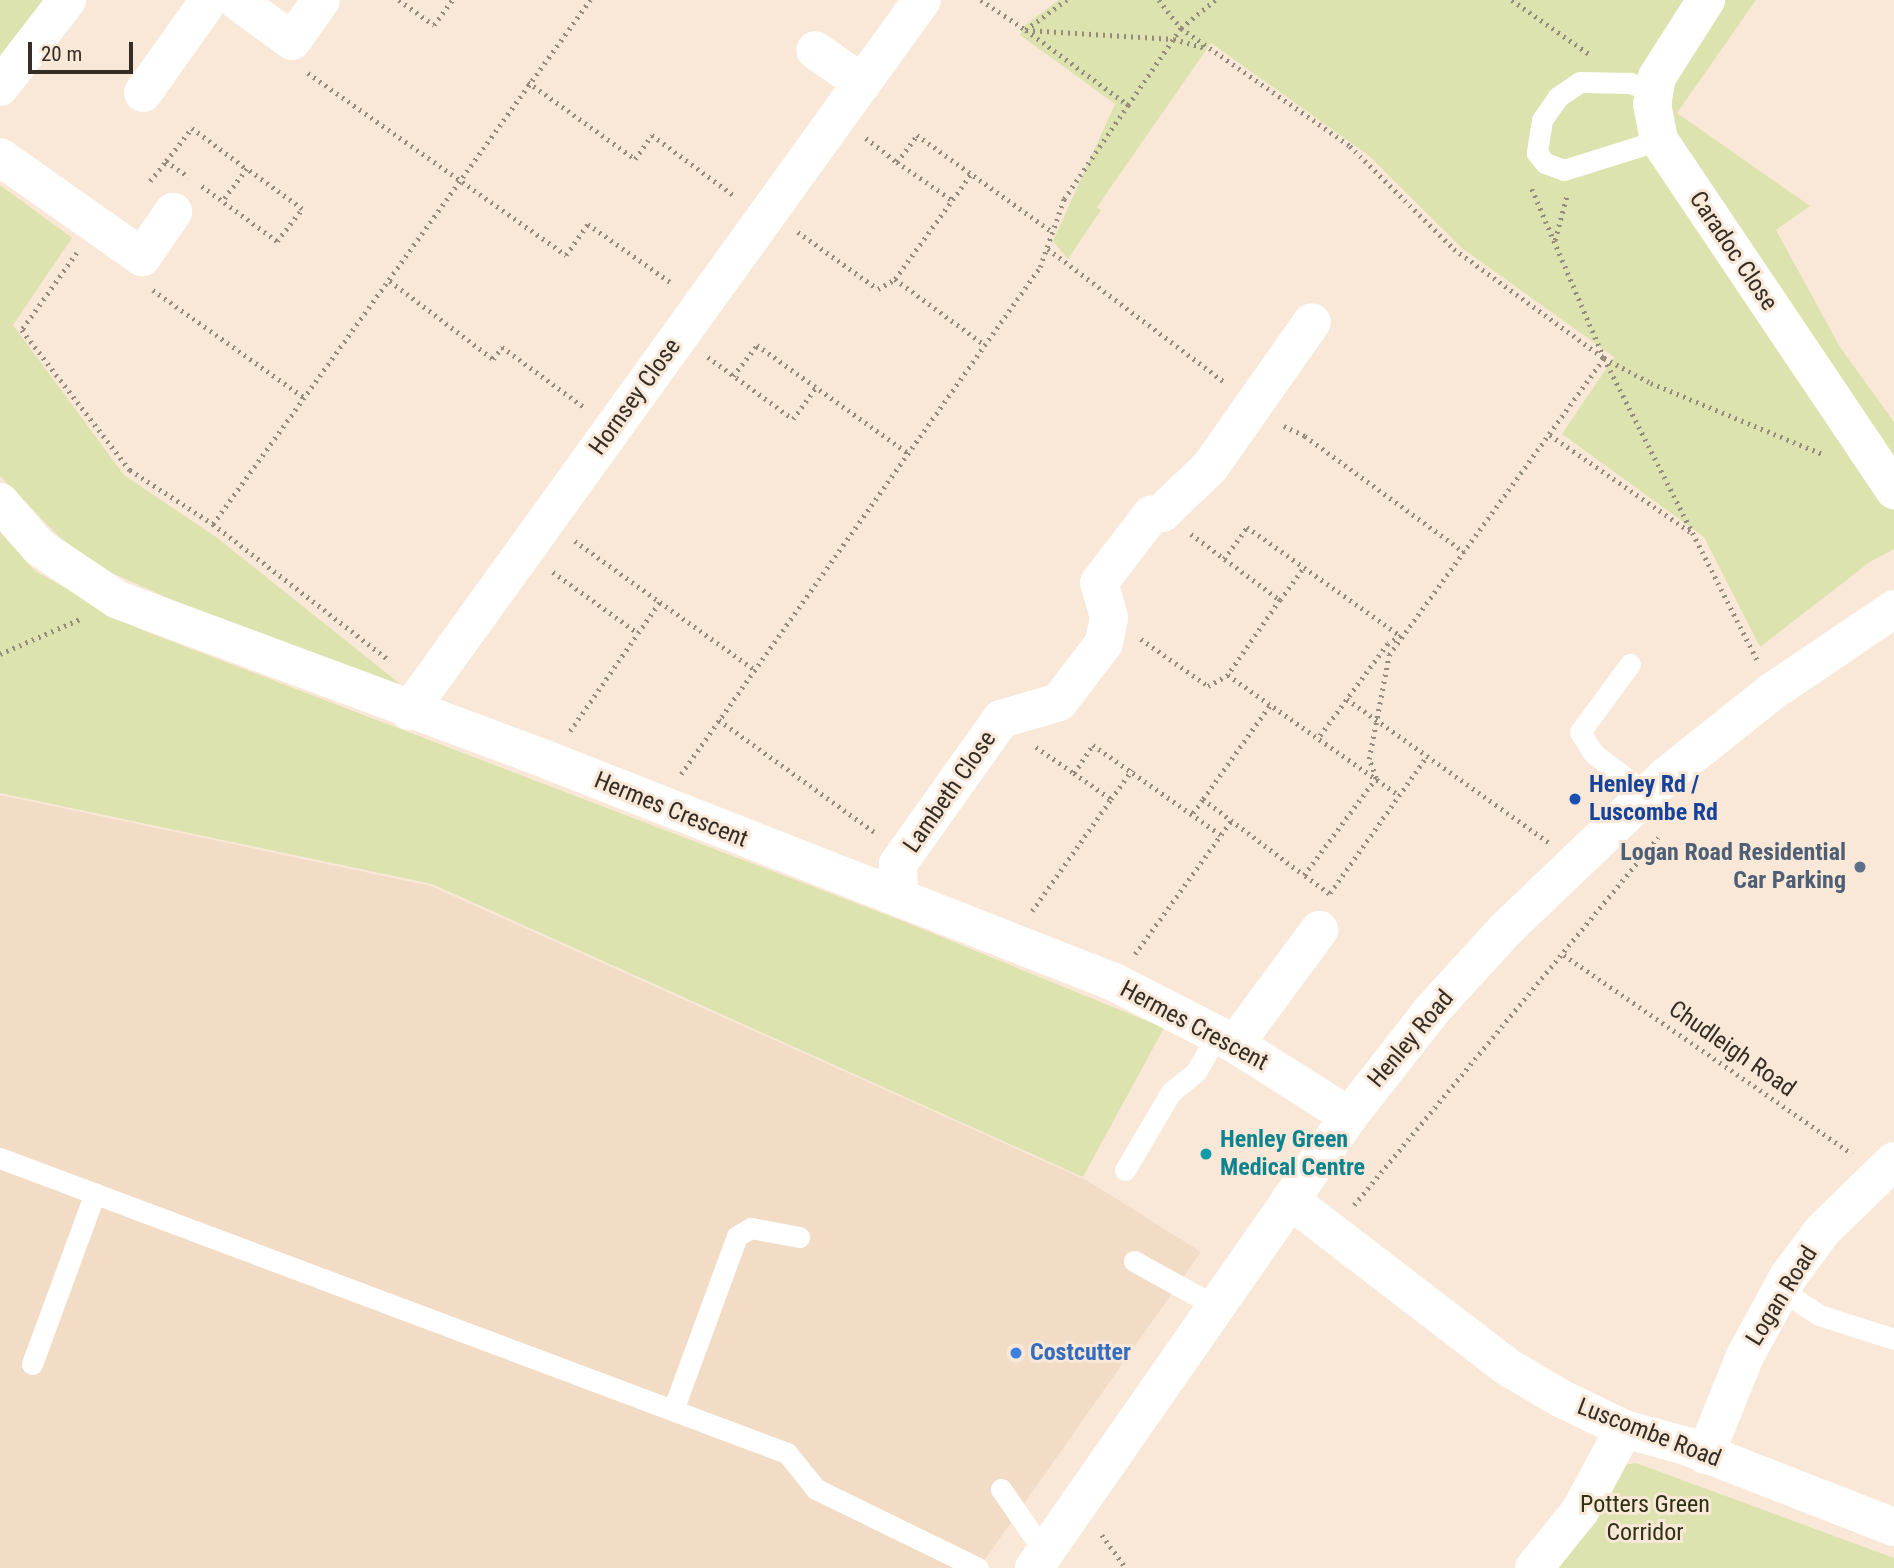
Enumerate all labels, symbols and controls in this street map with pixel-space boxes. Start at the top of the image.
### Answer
scale bar [32,28,136,72]
text: 20 m [41,42,82,66]
street label: Caradoc Close [1683,186,1783,316]
street label: Hornsey Close [583,333,687,461]
street label: Lambeth Close [898,726,1002,858]
street label: Hermes Crescent [590,766,752,854]
place label: Henley Rd / Luscombe Rd [1589,771,1718,827]
marker: Henley Rd / Luscombe Rd [1567,791,1583,807]
place label: Logan Road Residential Car Parking [1620,839,1846,895]
marker: Logan Road Residential Car Parking [1852,859,1868,875]
street label: Hermes Crescent [1115,975,1273,1077]
street label: Henley Road [1362,985,1460,1093]
street label: Chudleigh Road [1663,995,1801,1103]
place label: Henley Green Medical Centre [1220,1126,1365,1182]
marker: Henley Green Medical Centre [1198,1146,1214,1162]
street label: Logan Road [1740,1241,1824,1351]
place label: Costcutter [1030,1339,1131,1367]
marker: Costcutter [1008,1345,1024,1361]
street label: Luscombe Road [1573,1392,1725,1474]
park label: Potters Green Corridor [1580,1491,1710,1547]

